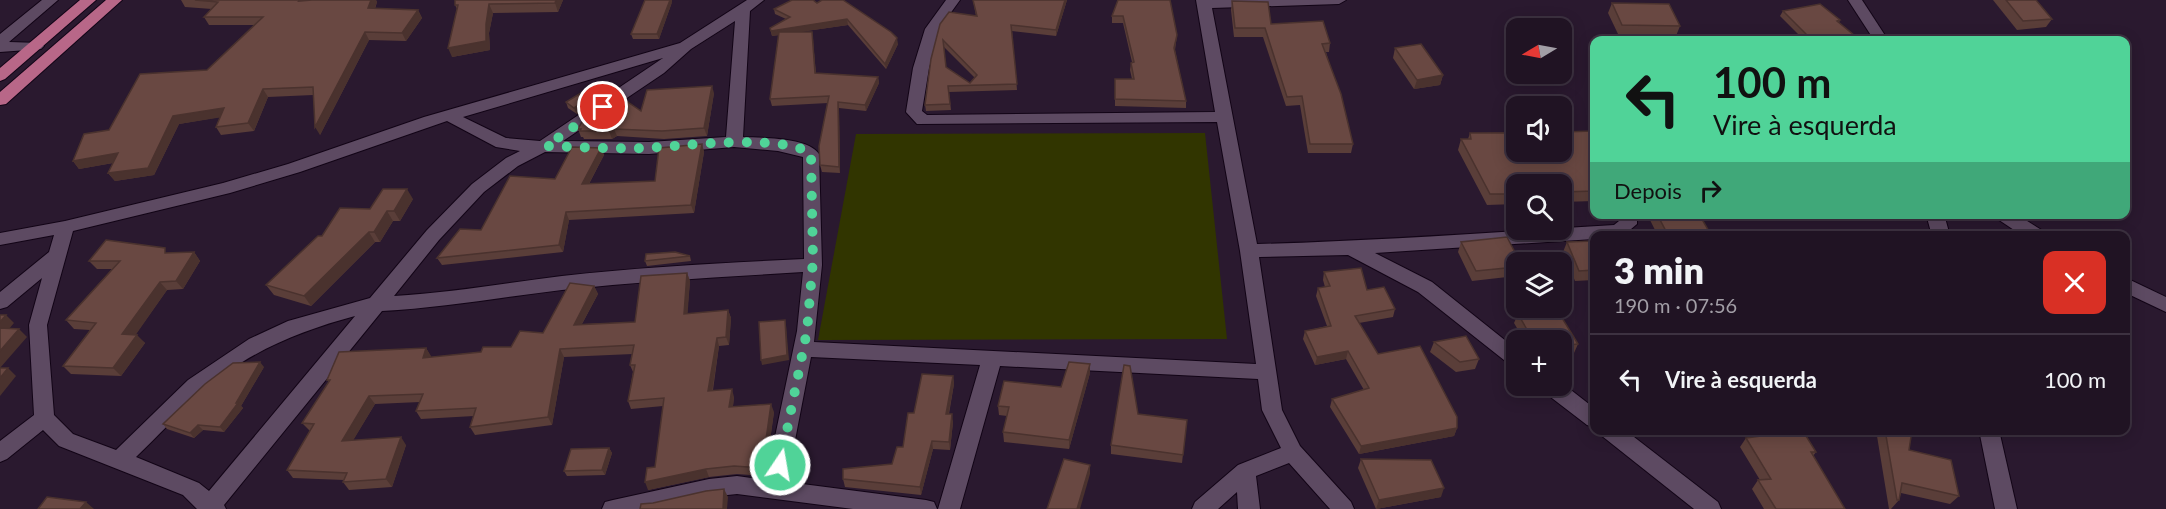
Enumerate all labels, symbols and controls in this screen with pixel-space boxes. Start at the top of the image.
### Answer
north arrow [1506,18,1572,84]
map controls [1506,18,1572,396]
text: 100 m [1713,57,1831,107]
icon: left [1614,60,1692,138]
pin [577,81,628,132]
icon: arrive [586,90,619,123]
button: sound [1506,96,1572,162]
text: Vire à esquerda [1713,108,1897,141]
button: search [1506,174,1572,240]
icon: right [1694,174,1727,207]
text: Depois [1614,177,1682,204]
text: 3 min [1614,248,1704,292]
button: close [2043,251,2106,314]
button: layers [1506,252,1572,318]
text: 190 m · 07:56 [1614,293,1737,317]
button: + [1506,330,1572,396]
icon: left [1614,363,1647,396]
text: Vire à esquerda [1665,366,1817,393]
text: 100 m [2044,366,2106,393]
position arrow [748,433,812,497]

